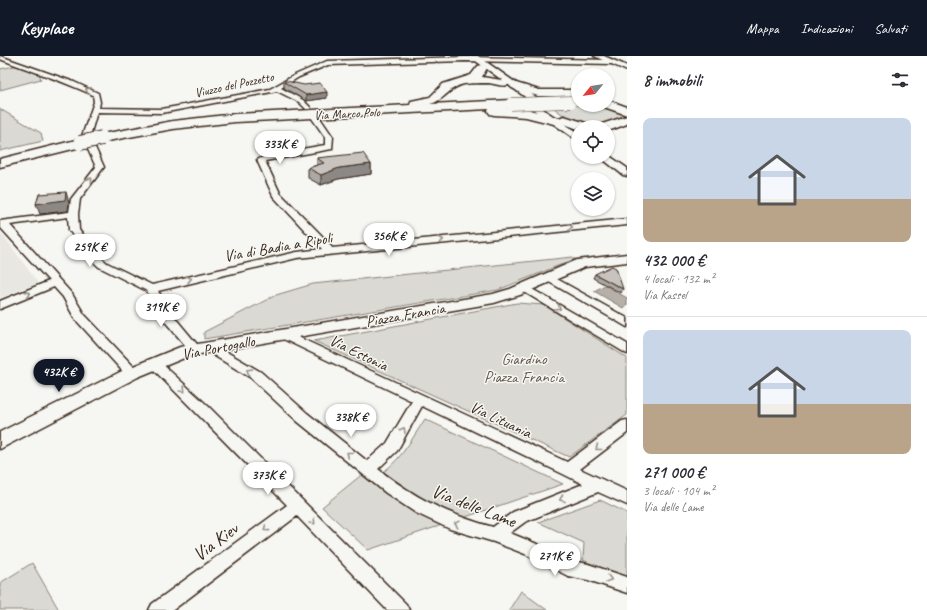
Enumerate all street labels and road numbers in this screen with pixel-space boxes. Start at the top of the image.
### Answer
street label: Viuzzo del Pozzetto [193,69,276,101]
street label: Via Marco Polo [314,104,382,124]
street label: Via di Badia a Ripoli [223,227,336,266]
street label: Piazza Francia [364,298,448,332]
street label: Via Estonia [326,330,392,376]
street label: Via Portogallo [180,331,258,365]
street label: Via Lituania [467,397,536,443]
street label: Via delle Lame [428,479,521,534]
street label: Via Kiev [188,516,244,567]

